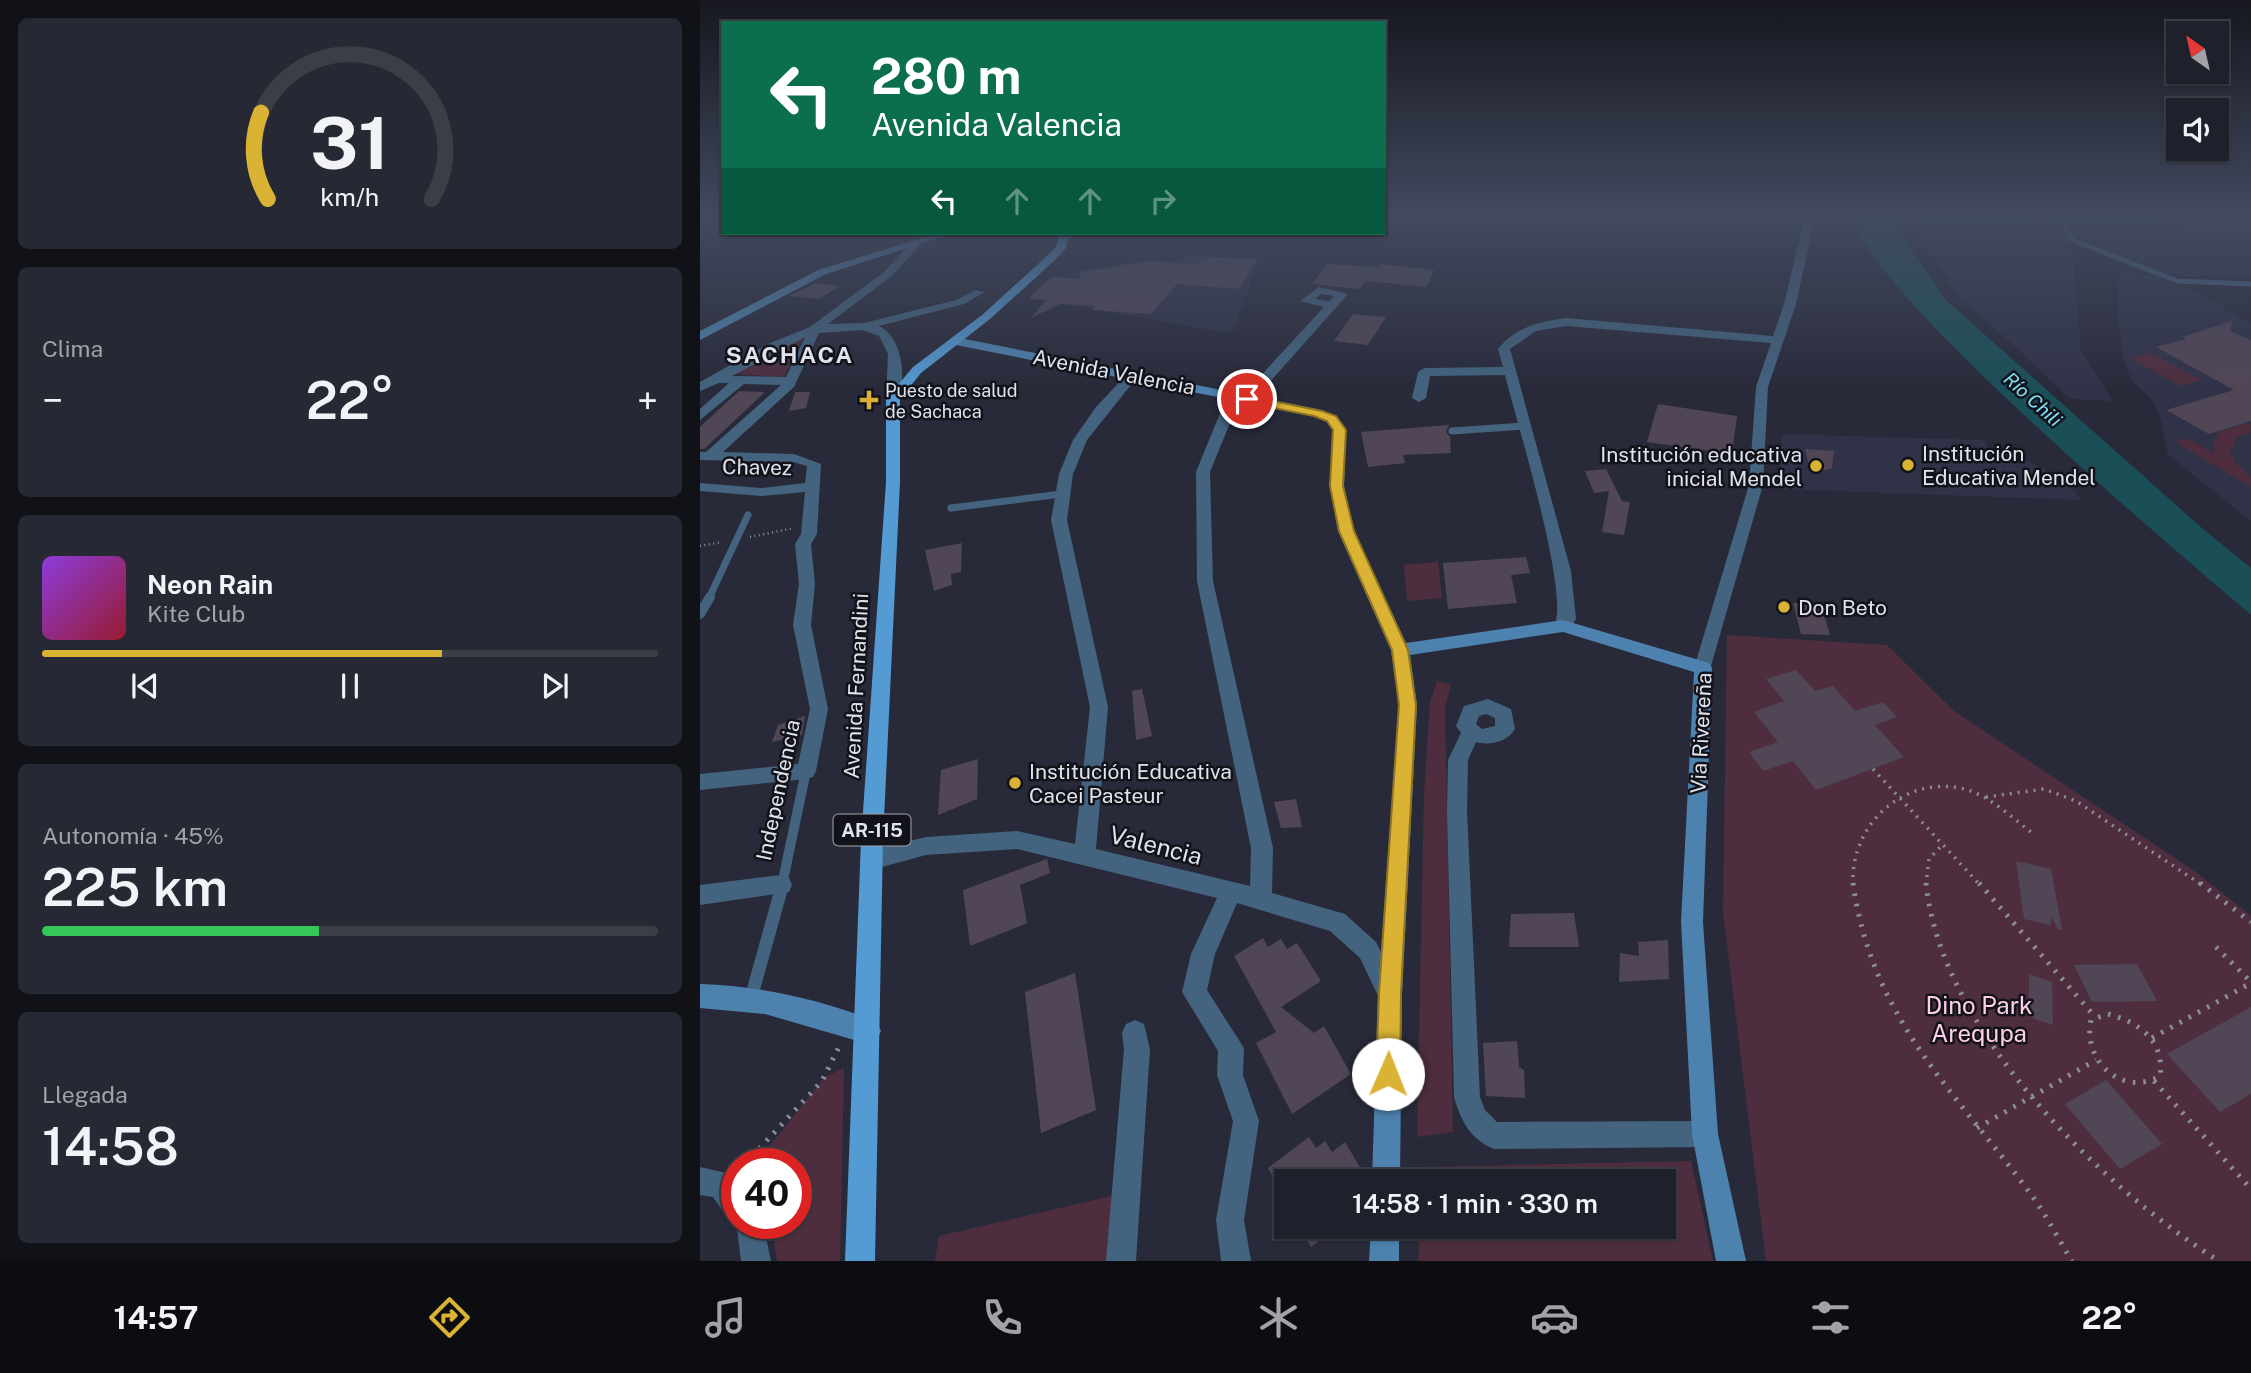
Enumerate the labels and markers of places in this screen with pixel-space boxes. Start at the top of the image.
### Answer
pin [1217,369,1277,429]
place label: Puesto de salud de Sachaca [885,380,1017,422]
marker: Puesto de salud de Sachaca [859,390,879,410]
place label: Institución Educativa Mendel [1922,441,2096,490]
place label: Institución educativa inicial Mendel [1600,442,1802,491]
marker: Institución Educativa Mendel [1900,457,1916,473]
marker: Institución educativa inicial Mendel [1808,458,1824,474]
place label: Don Beto [1798,595,1887,620]
marker: Don Beto [1776,599,1792,615]
place label: Institución Educativa Cacei Pasteur [1029,759,1232,808]
marker: Institución Educativa Cacei Pasteur [1007,775,1023,791]

